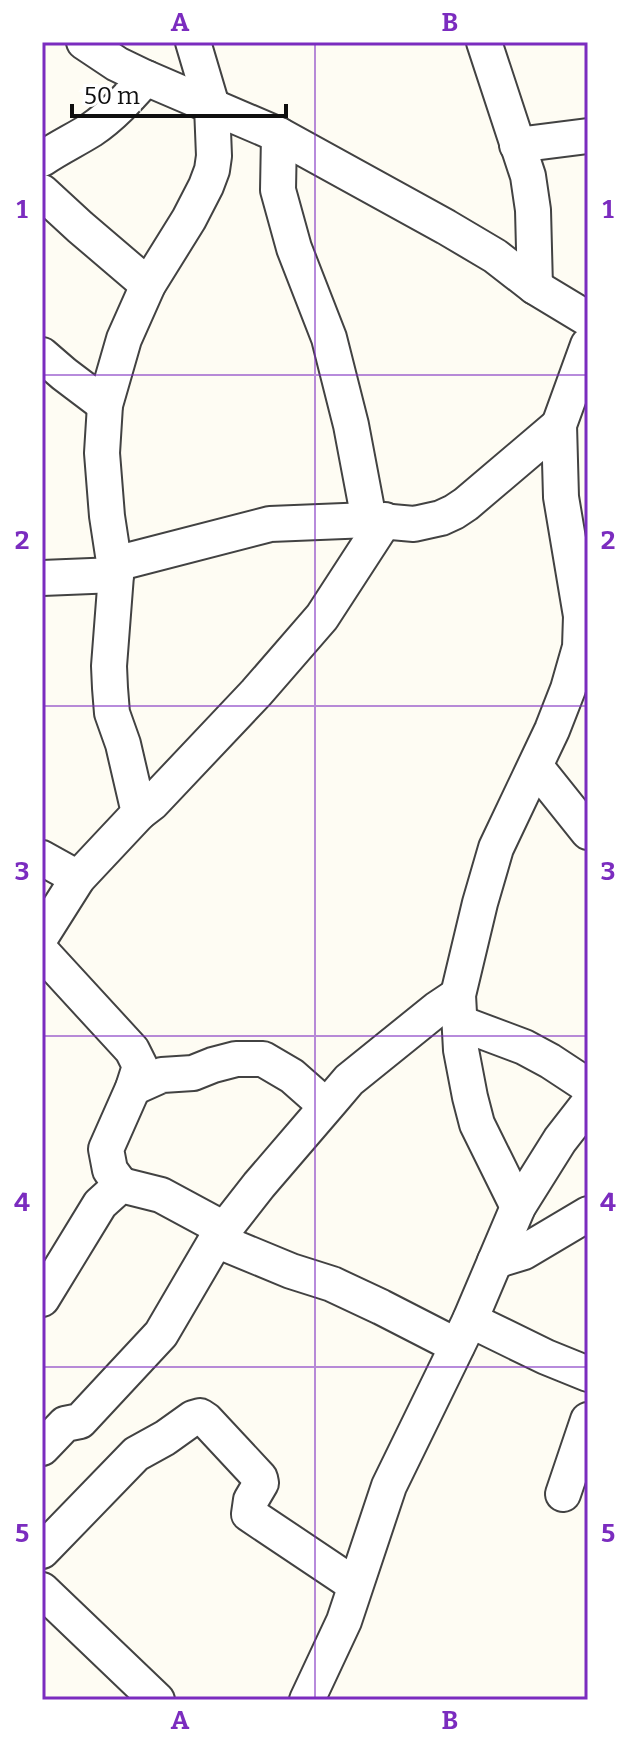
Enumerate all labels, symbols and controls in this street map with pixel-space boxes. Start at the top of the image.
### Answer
text: A [171,7,190,38]
text: B [442,7,458,38]
scale bar [72,68,286,118]
text: 50 m [84,82,140,110]
text: 1 [16,194,28,225]
text: 1 [602,194,614,225]
text: 2 [15,525,29,556]
text: 2 [601,525,615,556]
text: 3 [15,856,29,887]
text: 3 [601,856,615,887]
text: 4 [14,1187,30,1218]
text: 4 [600,1187,616,1218]
text: 5 [15,1518,29,1549]
text: 5 [601,1518,615,1549]
text: A [171,1705,190,1736]
text: B [442,1705,458,1736]

